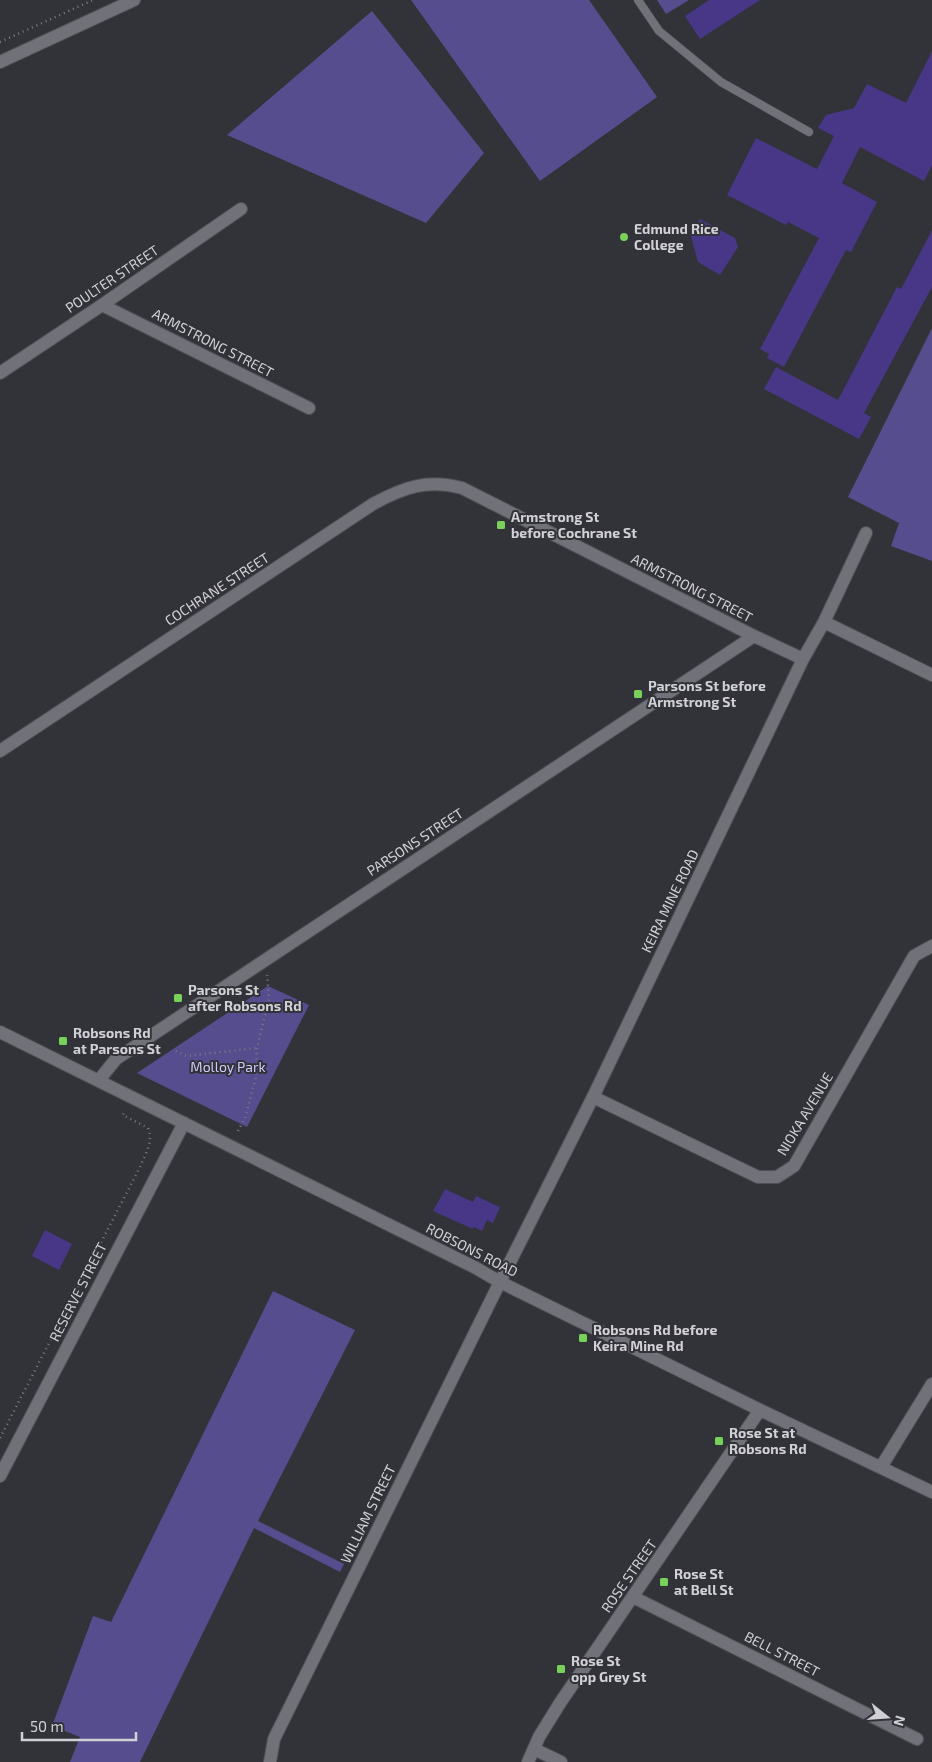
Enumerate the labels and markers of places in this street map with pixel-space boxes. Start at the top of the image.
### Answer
place label: Edmund Rice College [634,220,719,253]
marker: Edmund Rice College [618,231,630,243]
place label: Armstrong St before Cochrane St [511,508,637,541]
marker: Armstrong St before Cochrane St [495,519,507,531]
place label: Parsons St before Armstrong St [648,677,766,710]
marker: Parsons St before Armstrong St [632,688,644,700]
place label: Parsons St after Robsons Rd [188,981,302,1014]
marker: Parsons St after Robsons Rd [172,992,184,1004]
place label: Robsons Rd at Parsons St [73,1024,161,1057]
marker: Robsons Rd at Parsons St [57,1035,69,1047]
place label: Robsons Rd before Keira Mine Rd [593,1321,717,1354]
marker: Robsons Rd before Keira Mine Rd [577,1332,589,1344]
place label: Rose St at Robsons Rd [729,1424,807,1457]
marker: Rose St at Robsons Rd [713,1435,725,1447]
place label: Rose St at Bell St [674,1565,734,1598]
marker: Rose St at Bell St [658,1576,670,1588]
place label: Rose St opp Grey St [571,1652,647,1685]
marker: Rose St opp Grey St [555,1663,567,1675]

